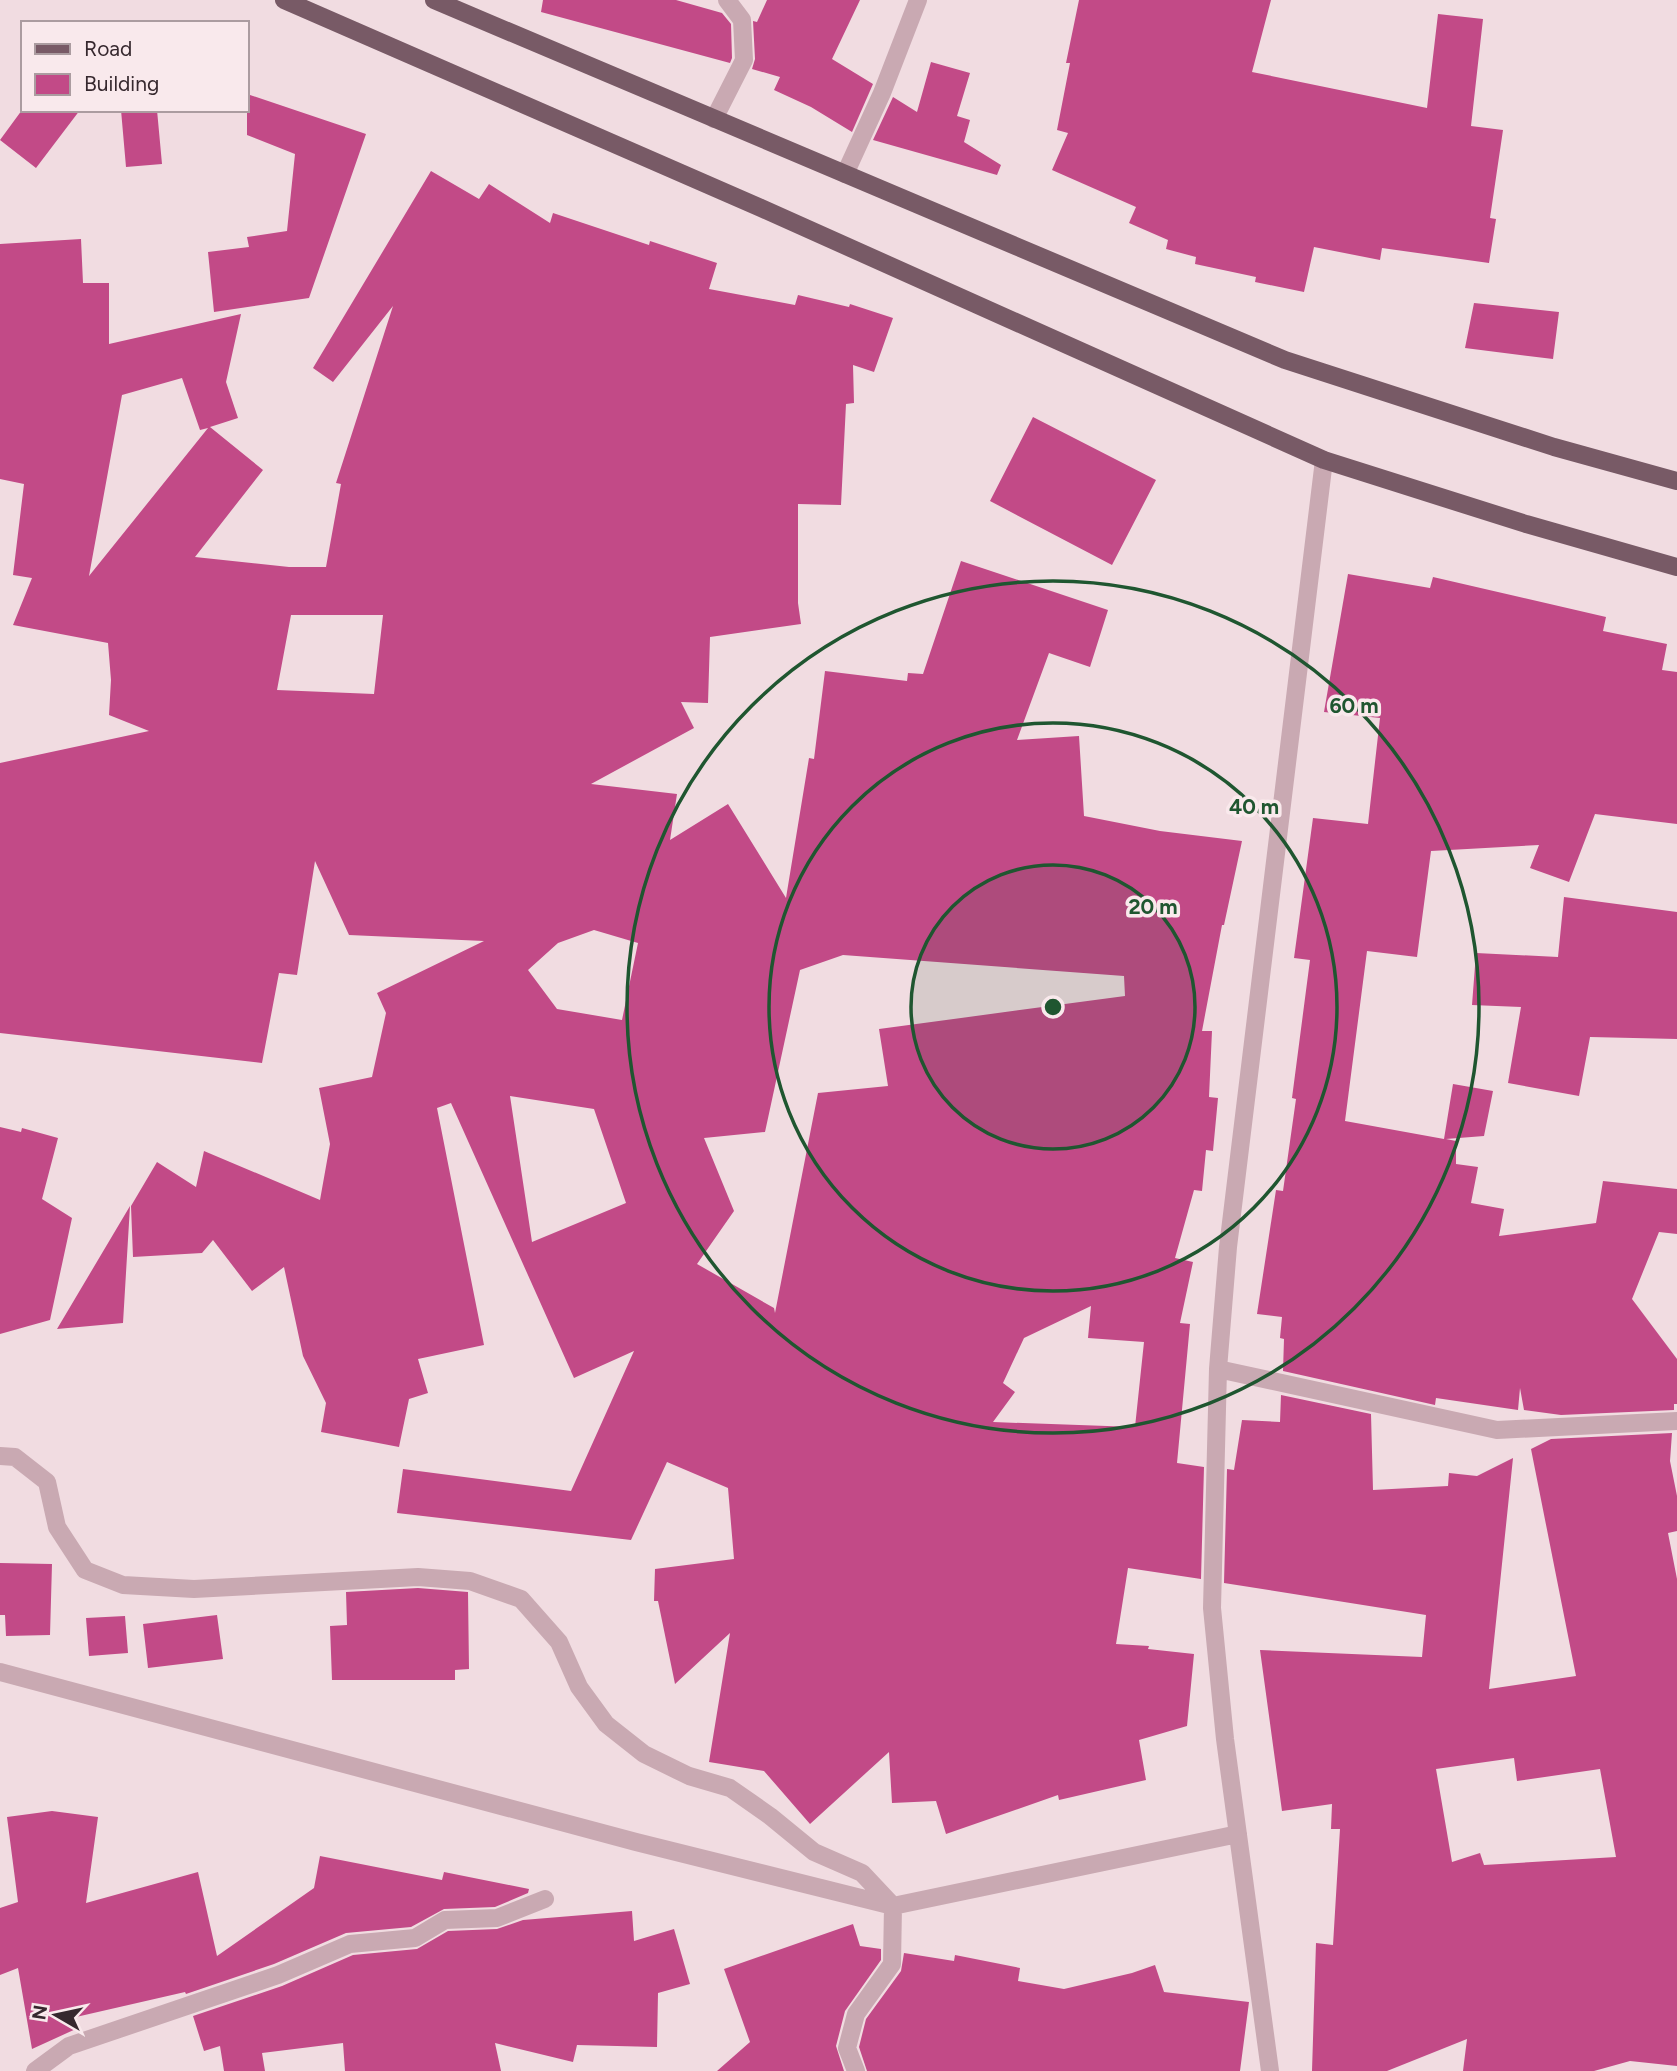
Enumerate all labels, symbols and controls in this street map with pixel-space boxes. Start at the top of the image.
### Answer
legend [21,21,248,112]
text: Road [84,36,132,61]
text: Building [84,71,159,96]
text: 60 m [1329,693,1379,718]
text: 40 m [1229,794,1279,819]
text: 20 m [1128,894,1178,919]
centre of rings [1041,995,1065,1019]
north arrow [21,1980,91,2050]
text: N [27,2003,52,2021]

